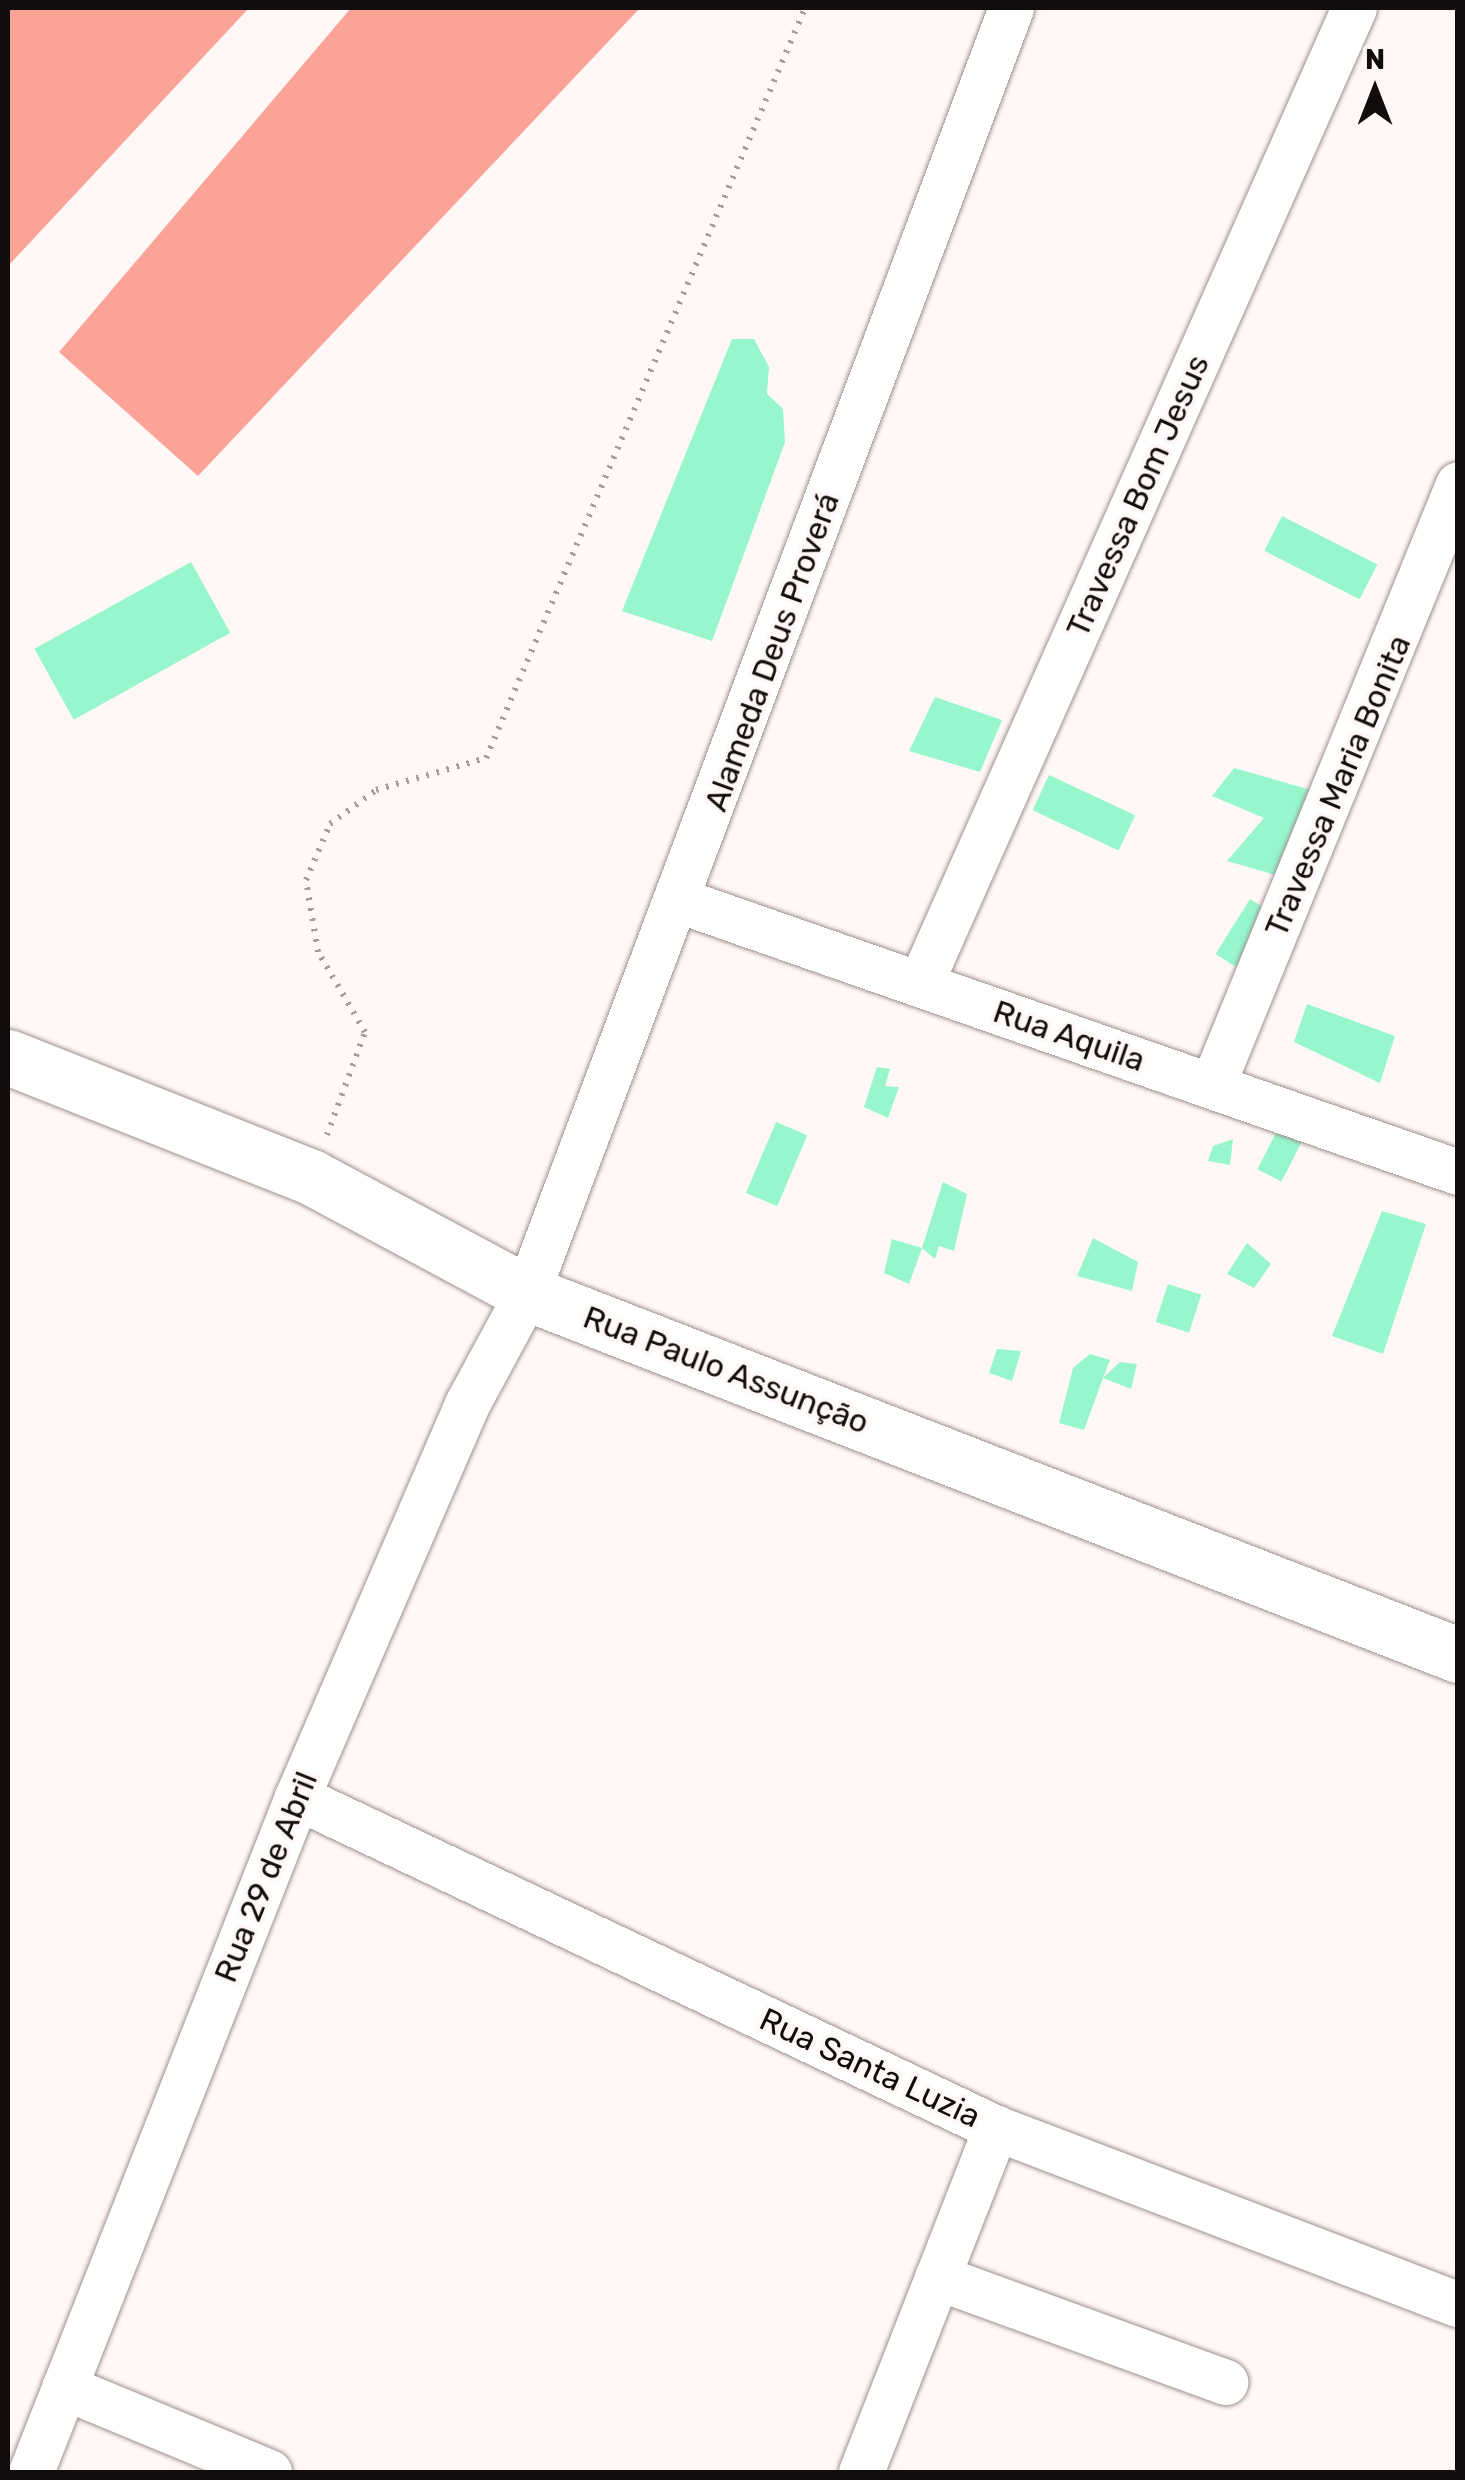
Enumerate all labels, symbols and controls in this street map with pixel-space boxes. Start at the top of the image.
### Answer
north arrow [1325,40,1425,140]
text: N [1365,43,1385,76]
street label: Travessa Bom Jesus [1059,349,1217,643]
street label: Alameda Deus Proverá [697,488,847,816]
street label: Travessa Maria Bonita [1257,629,1419,943]
street label: Rua Aquila [988,992,1150,1080]
street label: Rua Paulo Assunção [578,1298,874,1442]
street label: Rua 29 de Abril [206,1766,326,1988]
street label: Rua Santa Luzia [754,2000,986,2136]

